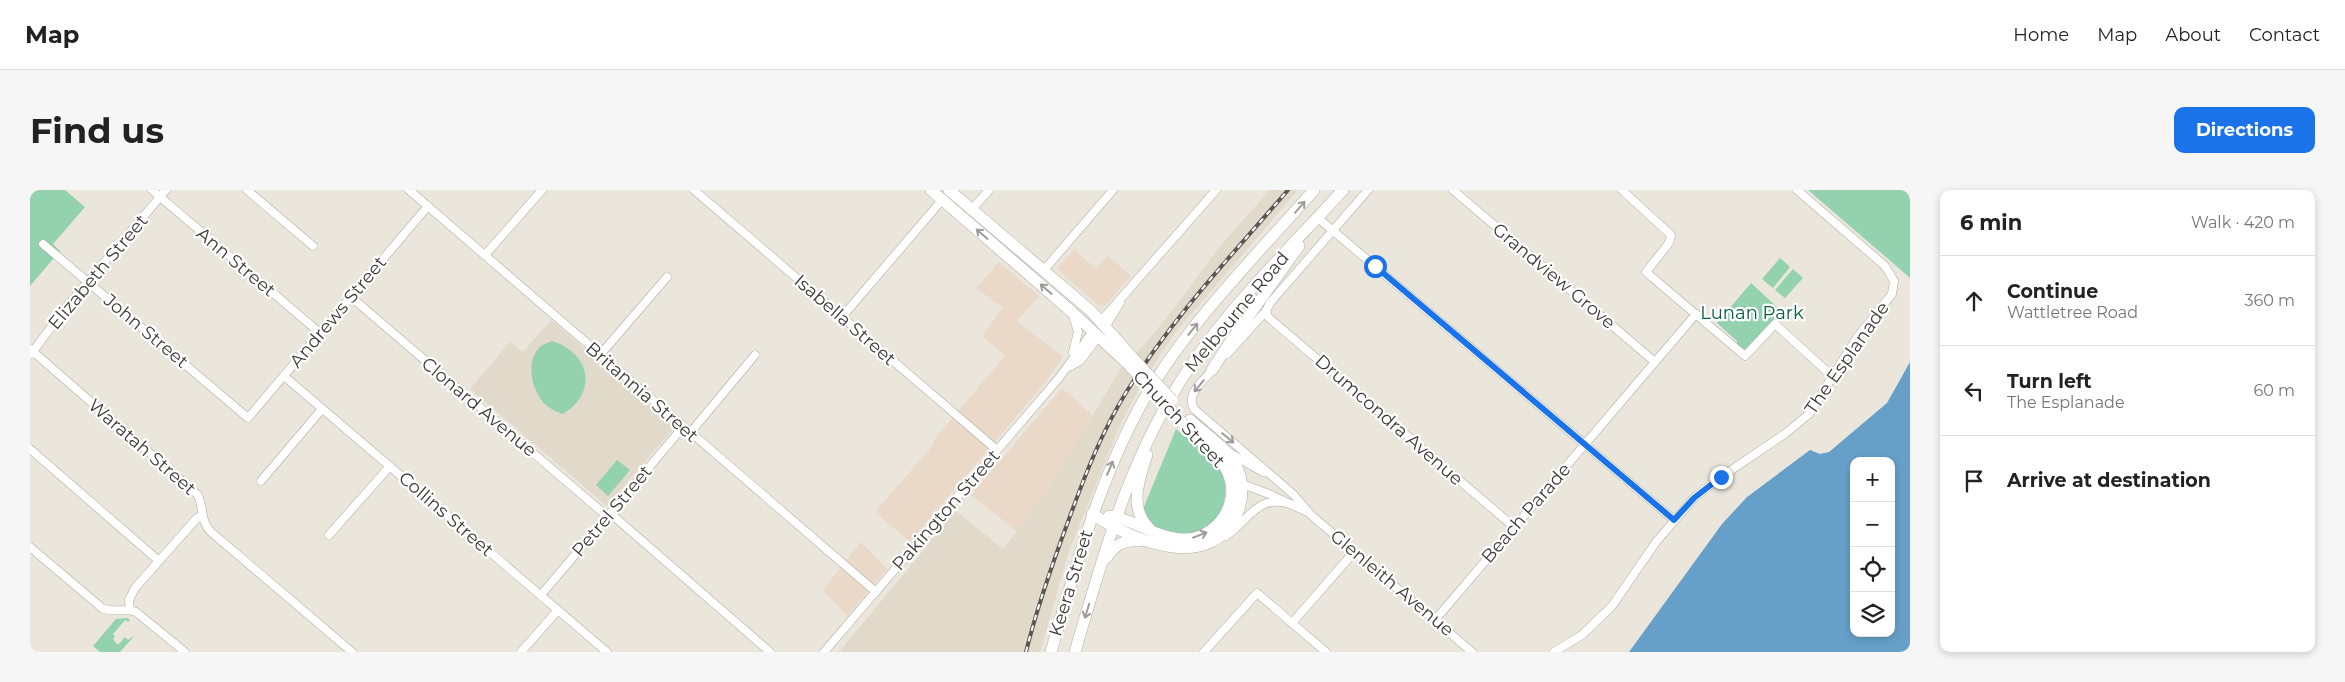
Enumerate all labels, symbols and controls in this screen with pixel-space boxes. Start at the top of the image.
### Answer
text: Map [25,20,79,49]
text: Home [2013,24,2069,46]
text: Map [2097,24,2137,46]
text: About [2165,24,2221,46]
text: Contact [2249,24,2320,46]
button: Directions [2174,107,2315,153]
text: Find us [30,109,164,152]
one-way arrow [1294,200,1305,213]
street label: Elizabeth Street [44,210,152,334]
text: 6 min [1960,210,2022,235]
text: Walk · 420 m [2191,213,2295,232]
street label: Grandview Grove [1488,218,1620,334]
street label: Ann Street [192,223,280,301]
one-way arrow [976,228,989,240]
street label: Melbourne Road [1180,247,1294,377]
street label: Andrews Street [285,252,391,372]
route start [1364,255,1387,278]
street label: Isabella Street [790,270,900,370]
text: Continue [2007,280,2098,303]
one-way arrow [1039,283,1052,295]
icon: ahead [1960,287,1988,315]
street label: John Street [98,289,193,373]
text: 360 m [2244,291,2295,310]
street label: The Esplanade [1800,297,1894,419]
park label: Lunan Park [1700,302,1804,324]
text: Wattletree Road [2007,303,2138,322]
one-way arrow [1188,323,1199,336]
street label: Britannia Street [581,337,703,447]
street label: Drumcondra Avenue [1311,350,1468,490]
street label: Clonard Avenue [417,352,541,462]
street label: Church Street [1128,366,1230,472]
text: Turn left [2007,370,2092,393]
icon: left [1960,377,1988,405]
one-way arrow [1193,380,1204,393]
text: 60 m [2253,381,2295,400]
text: The Esplanade [2007,393,2125,412]
street label: Waratah Street [84,394,200,500]
one-way arrow [1221,433,1234,444]
street label: Pakington Street [888,445,1004,575]
map controls [1850,457,1895,637]
button: + [1850,457,1895,502]
street label: Beach Parade [1477,458,1575,567]
street label: Petrel Street [567,461,657,561]
one-way arrow [1105,461,1115,476]
route end [1710,466,1733,489]
street label: Collins Street [394,467,498,561]
icon: arrive [1960,467,1988,495]
text: Arrive at destination [2007,469,2211,492]
button: − [1850,502,1895,547]
street label: Glenleith Avenue [1326,525,1458,641]
street label: Keera Street [1044,527,1098,639]
one-way arrow [1192,530,1207,539]
button: locate [1850,547,1895,592]
button: layers [1850,592,1895,637]
one-way arrow [1082,603,1092,619]

